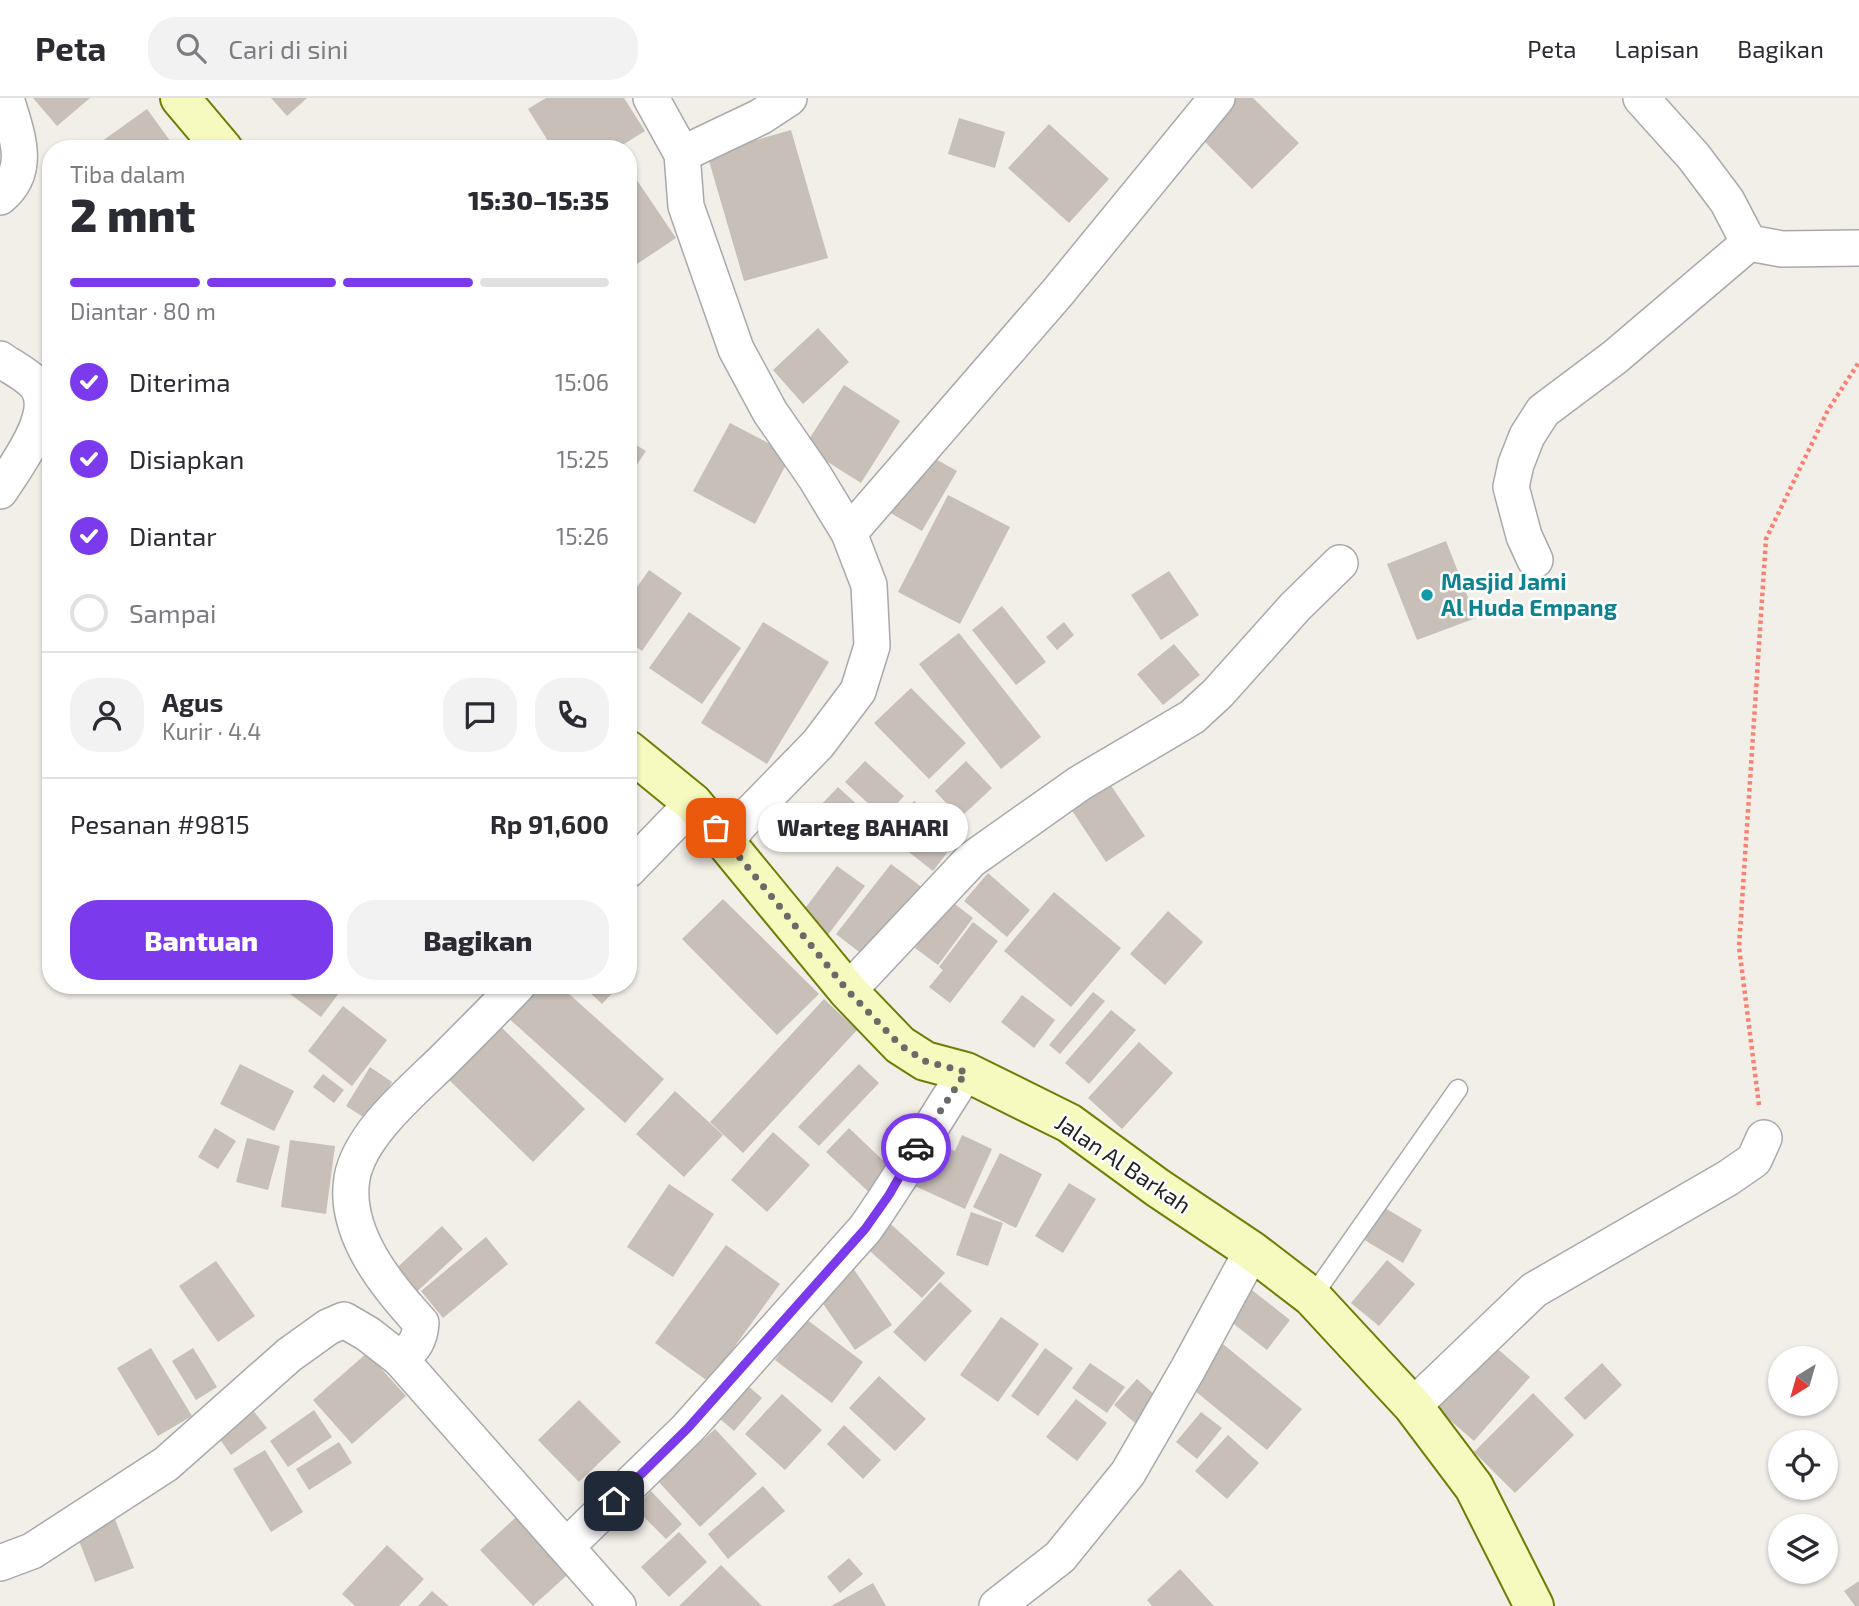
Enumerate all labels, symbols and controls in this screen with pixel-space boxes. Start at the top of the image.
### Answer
search box [148,17,638,80]
text: Peta [35,28,106,68]
icon: search [172,29,210,67]
text: Cari di sini [228,33,348,64]
text: Peta [1527,34,1577,63]
text: Lapisan [1615,34,1699,63]
text: Bagikan [1737,34,1824,63]
text: Tiba dalam [70,160,185,188]
text: 15:30–15:35 [468,184,609,215]
text: 2 mnt [70,186,195,241]
text: Diantar · 80 m [70,297,216,325]
icon: check [70,363,108,401]
text: Diterima [129,366,231,397]
text: 15:06 [555,368,609,396]
icon: check [70,440,108,478]
text: Disiapkan [129,443,244,474]
text: 15:25 [557,445,609,473]
icon: check [70,517,108,555]
text: Diantar [129,520,217,551]
text: 15:26 [556,522,609,550]
place label: Masjid Jami Al Huda Empang [1441,567,1618,621]
marker: Masjid Jami Al Huda Empang [1419,587,1435,603]
text: Sampai [129,597,216,628]
button: person [70,678,144,752]
button: chat [443,678,517,752]
button: phone [535,678,609,752]
text: Agus [162,686,223,717]
text: Kurir · 4.4 [162,717,261,745]
pin [686,798,746,858]
callout: Warteg BAHARI [758,804,968,852]
text: Pesanan #9815 [70,808,250,839]
text: Rp 91,600 [490,808,609,839]
icon: bag [697,809,735,847]
text: Warteg BAHARI [777,813,949,841]
button: Bantuan [70,900,333,980]
button: Bagikan [347,900,609,980]
street label: Jalan Al Barkah [1051,1108,1197,1219]
courier [881,1113,951,1183]
icon: car [897,1129,935,1167]
north arrow [1768,1346,1838,1416]
map controls [1768,1346,1838,1584]
button: locate [1768,1430,1838,1500]
pin [584,1471,644,1531]
icon: home [595,1482,633,1520]
button: layers [1768,1514,1838,1584]

